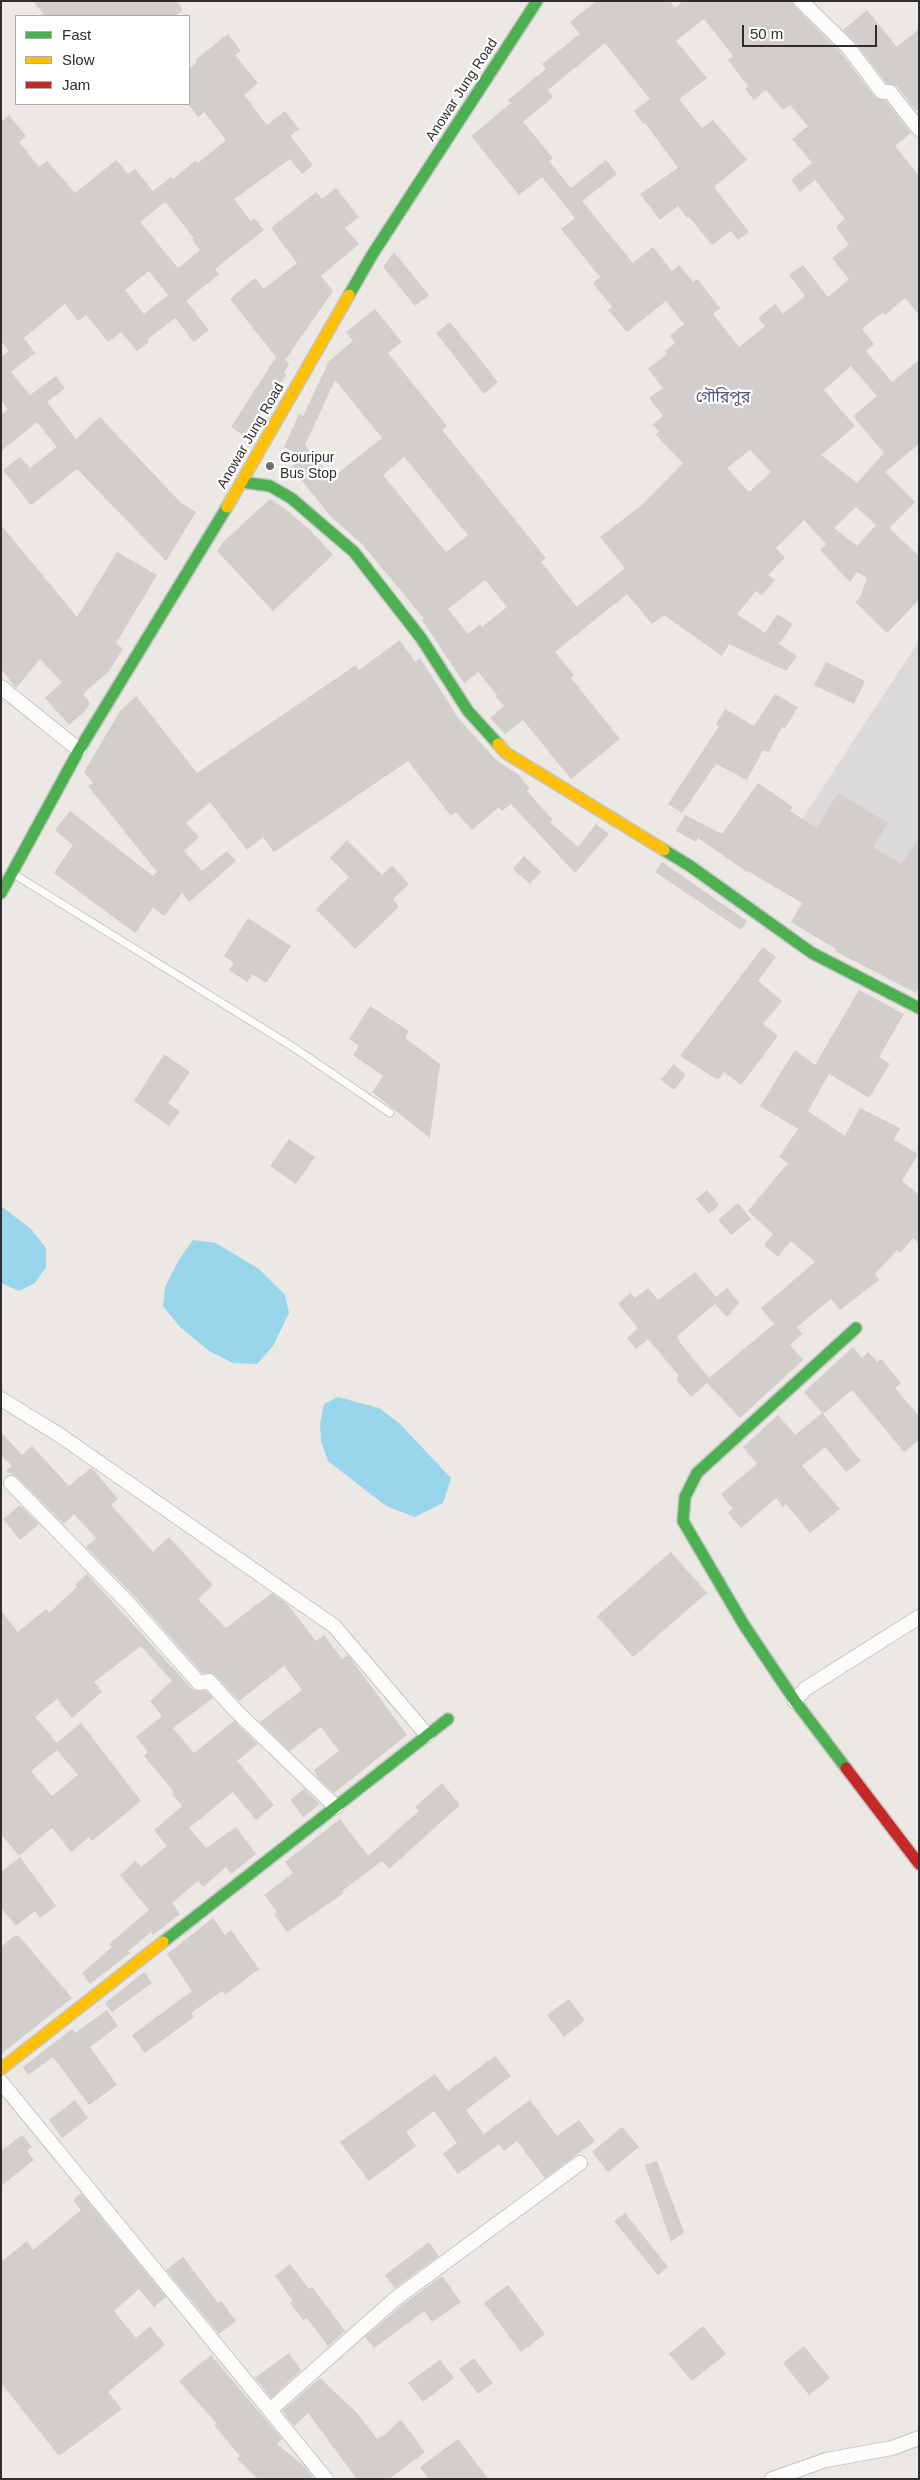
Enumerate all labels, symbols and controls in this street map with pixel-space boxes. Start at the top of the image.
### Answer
legend [15,15,190,105]
scale bar [745,15,880,47]
text: 50 m [750,25,783,42]
text: Fast [62,26,91,43]
street label: Anowar Jung Road [423,35,501,145]
text: Slow [62,51,95,68]
text: Jam [62,76,90,93]
street label: Anowar Jung Road [214,380,288,492]
district label: গৌরিপুর [696,388,750,408]
place label: Gouripur Bus Stop [280,450,337,482]
marker: Gouripur Bus Stop [264,460,276,472]

